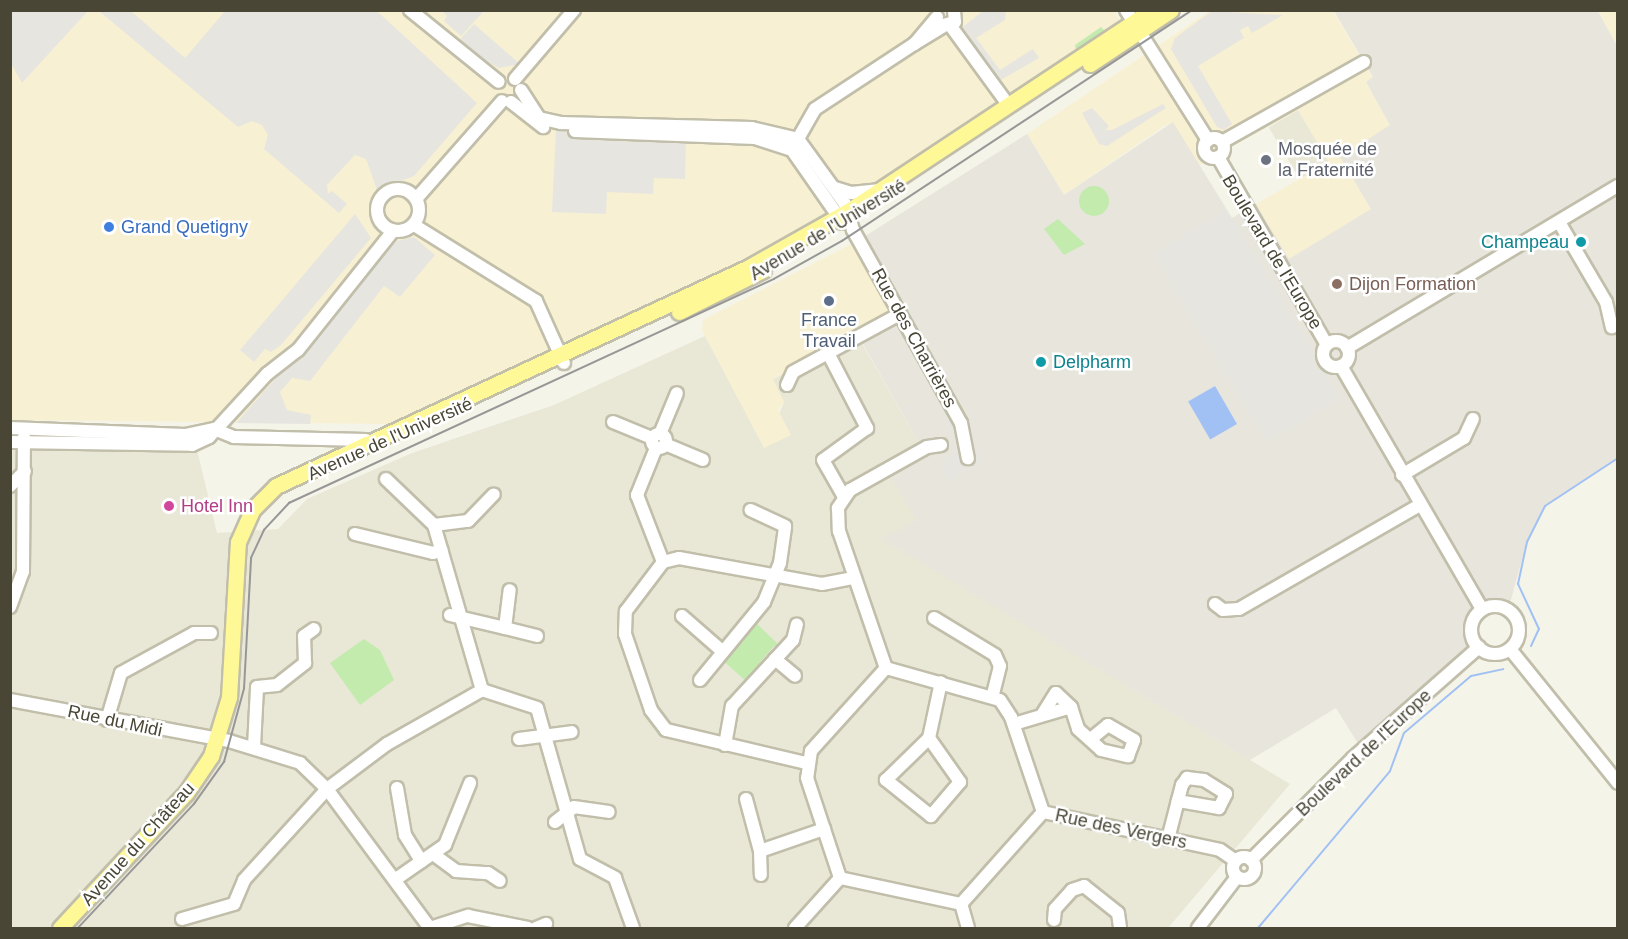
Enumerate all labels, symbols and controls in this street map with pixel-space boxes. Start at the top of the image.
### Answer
place label: Mosquée de la Fraternité [1278,139,1377,182]
marker: Mosquée de la Fraternité [1259,153,1273,167]
street label: Boulevard de l'Europe [1217,171,1327,333]
street label: Avenue de l'Université [746,175,910,285]
place label: Grand Quetigny [121,216,248,238]
marker: Grand Quetigny [102,220,116,234]
place label: Champeau [1481,231,1569,253]
marker: Champeau [1574,235,1588,249]
street label: Rue des Charrières [867,265,961,411]
place label: Dijon Formation [1349,273,1476,295]
marker: Dijon Formation [1330,277,1344,291]
marker: France Travail [822,294,836,308]
place label: France Travail [801,310,857,352]
place label: Delpharm [1053,351,1131,373]
marker: Delpharm [1034,355,1048,369]
street label: Avenue de l'Université [304,393,476,485]
place label: Hotel Inn [181,495,253,517]
marker: Hotel Inn [162,499,176,513]
street label: Boulevard de l'Europe [1292,685,1436,821]
street label: Rue du Midi [66,700,164,742]
street label: Avenue du Château [77,778,199,910]
street label: Rue des Vergers [1053,804,1189,854]

